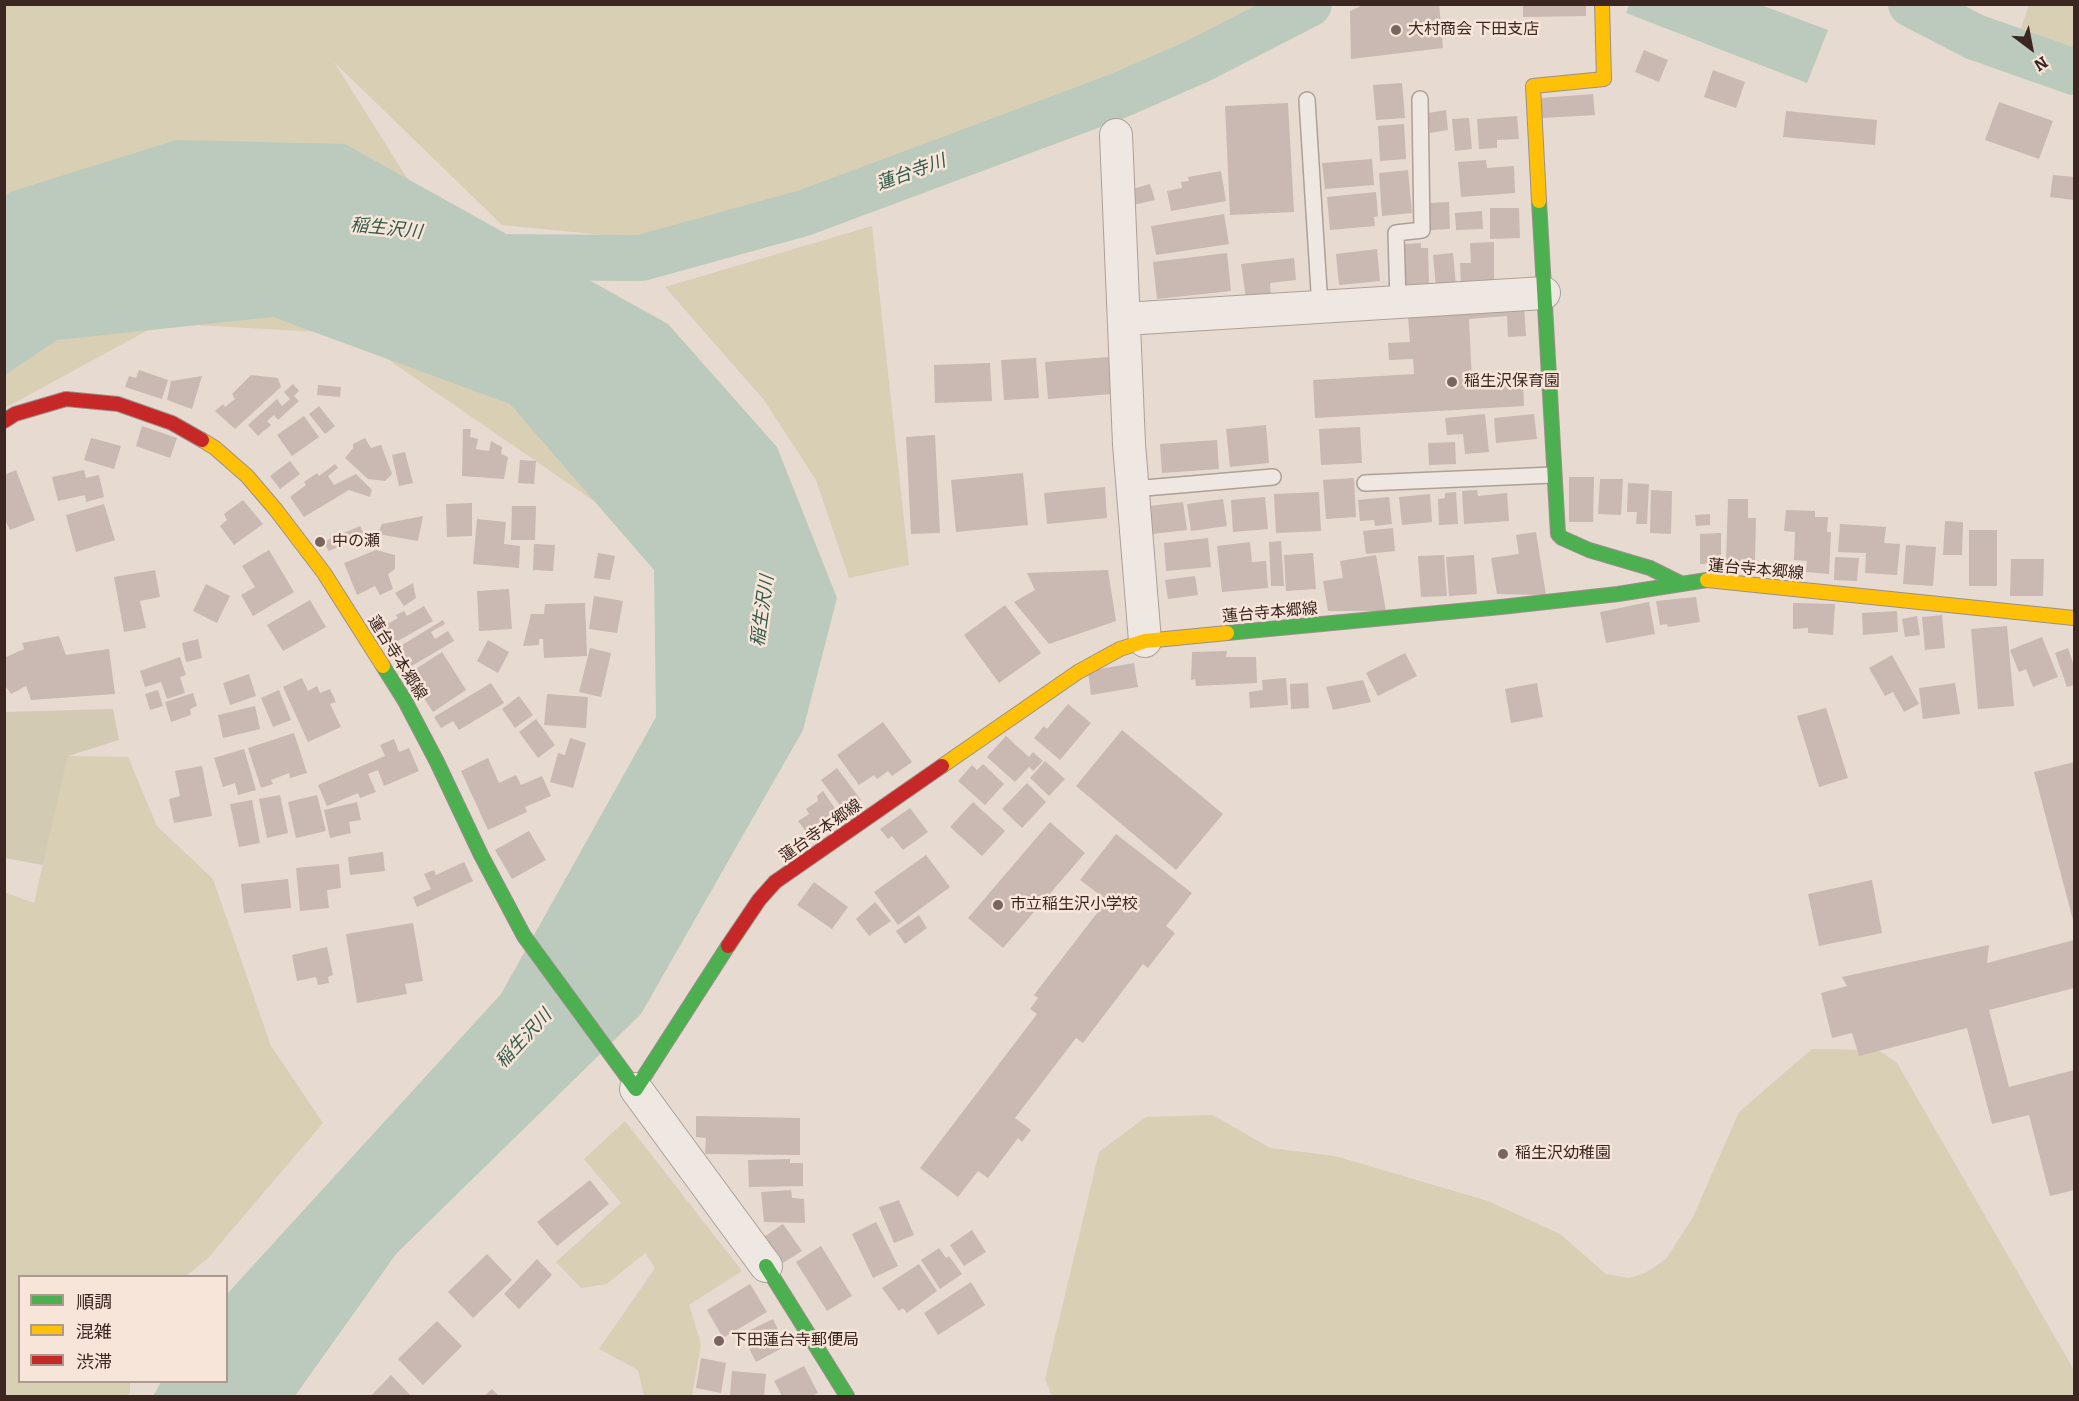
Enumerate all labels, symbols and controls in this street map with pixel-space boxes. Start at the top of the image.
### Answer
north arrow [2001,18,2061,78]
place label: 大村商会 下田支店 [1408,20,1539,40]
marker: 大村商会 下田支店 [1389,23,1403,37]
text: N [2031,52,2051,75]
water label: 蓮台寺川 [873,151,949,195]
water label: 稲生沢川 [349,214,423,244]
place label: 稲生沢保育園 [1464,372,1560,392]
marker: 稲生沢保育園 [1445,375,1459,389]
place label: 中の瀬 [332,532,380,552]
marker: 中の瀬 [313,535,327,549]
street label: 蓮台寺本郷線 [1707,556,1805,584]
water label: 稲生沢川 [747,574,779,648]
street label: 蓮台寺本郷線 [1221,599,1319,627]
street label: 蓮台寺本郷線 [363,612,431,704]
street label: 蓮台寺本郷線 [776,796,866,866]
place label: 市立稲生沢小学校 [1010,895,1138,915]
marker: 市立稲生沢小学校 [991,898,1005,912]
water label: 稲生沢川 [492,1005,556,1073]
place label: 稲生沢幼稚園 [1515,1144,1611,1164]
marker: 稲生沢幼稚園 [1496,1147,1510,1161]
legend [18,1275,228,1383]
text: 順調 [76,1291,112,1313]
text: 混雑 [76,1321,112,1343]
place label: 下田蓮台寺郵便局 [731,1331,859,1351]
marker: 下田蓮台寺郵便局 [712,1334,726,1348]
text: 渋滞 [76,1351,112,1373]

